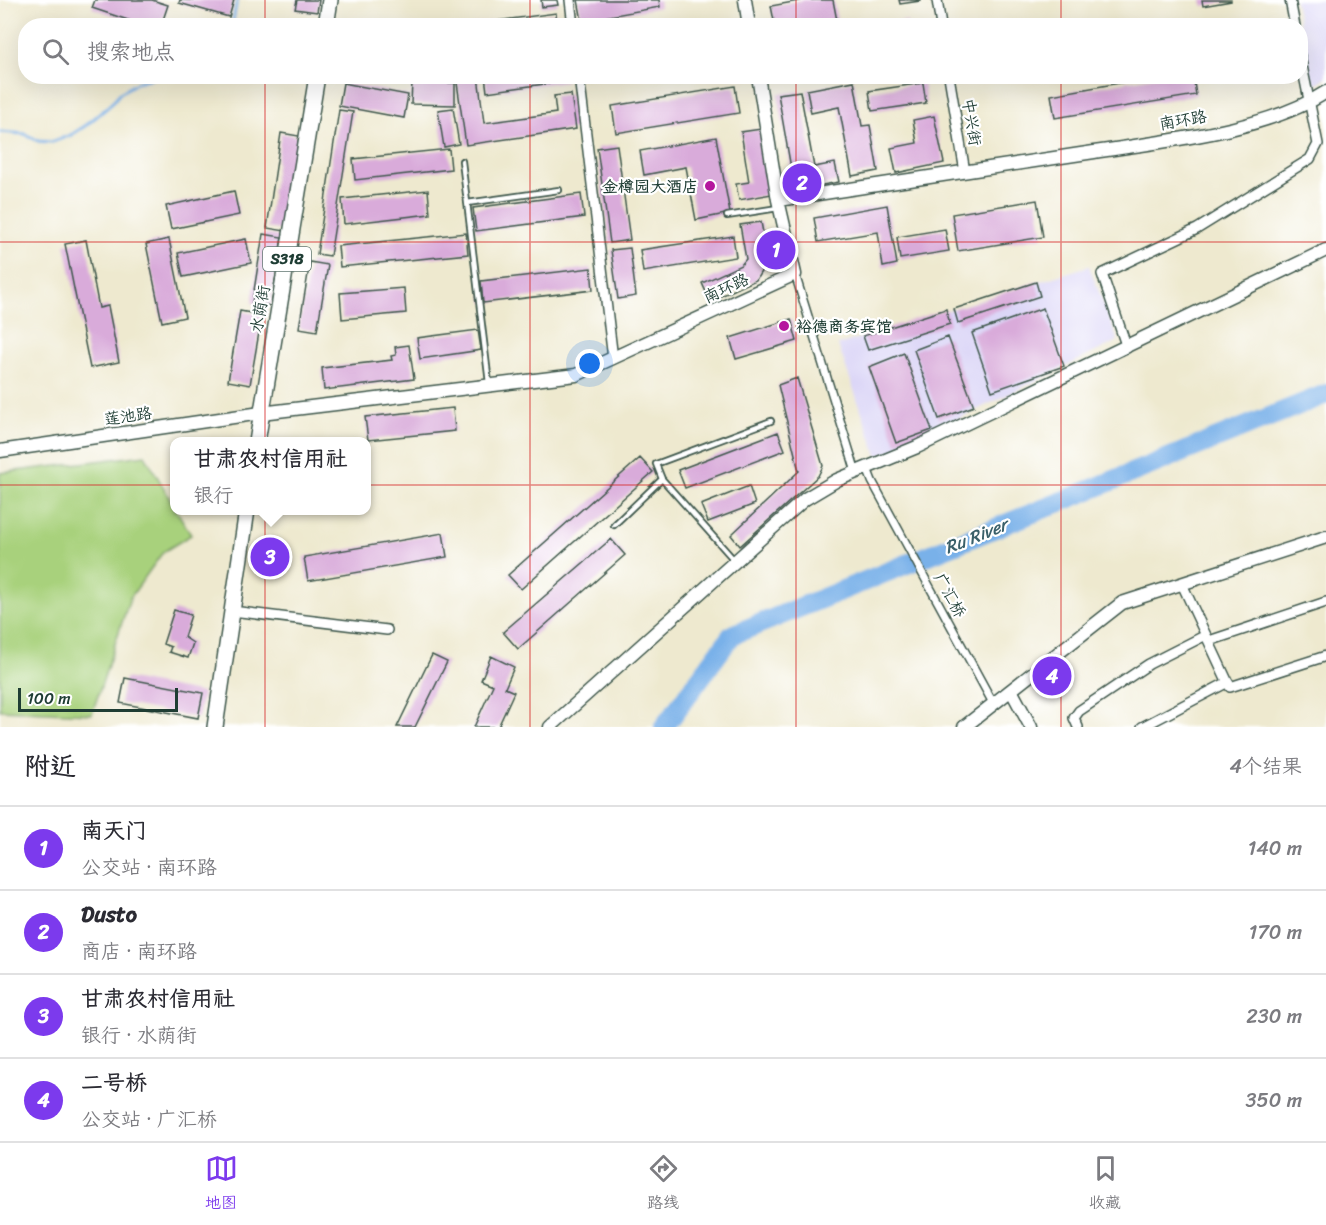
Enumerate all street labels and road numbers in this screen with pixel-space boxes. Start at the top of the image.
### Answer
street label: 中兴街 [954,96,990,148]
street label: 南环路 [1157,102,1209,138]
road number: S318 [263,247,311,271]
street label: 南环路 [698,265,754,311]
street label: 水荫街 [242,283,278,335]
street label: 莲池路 [102,398,154,434]
street label: 广汇桥 [926,567,974,623]

